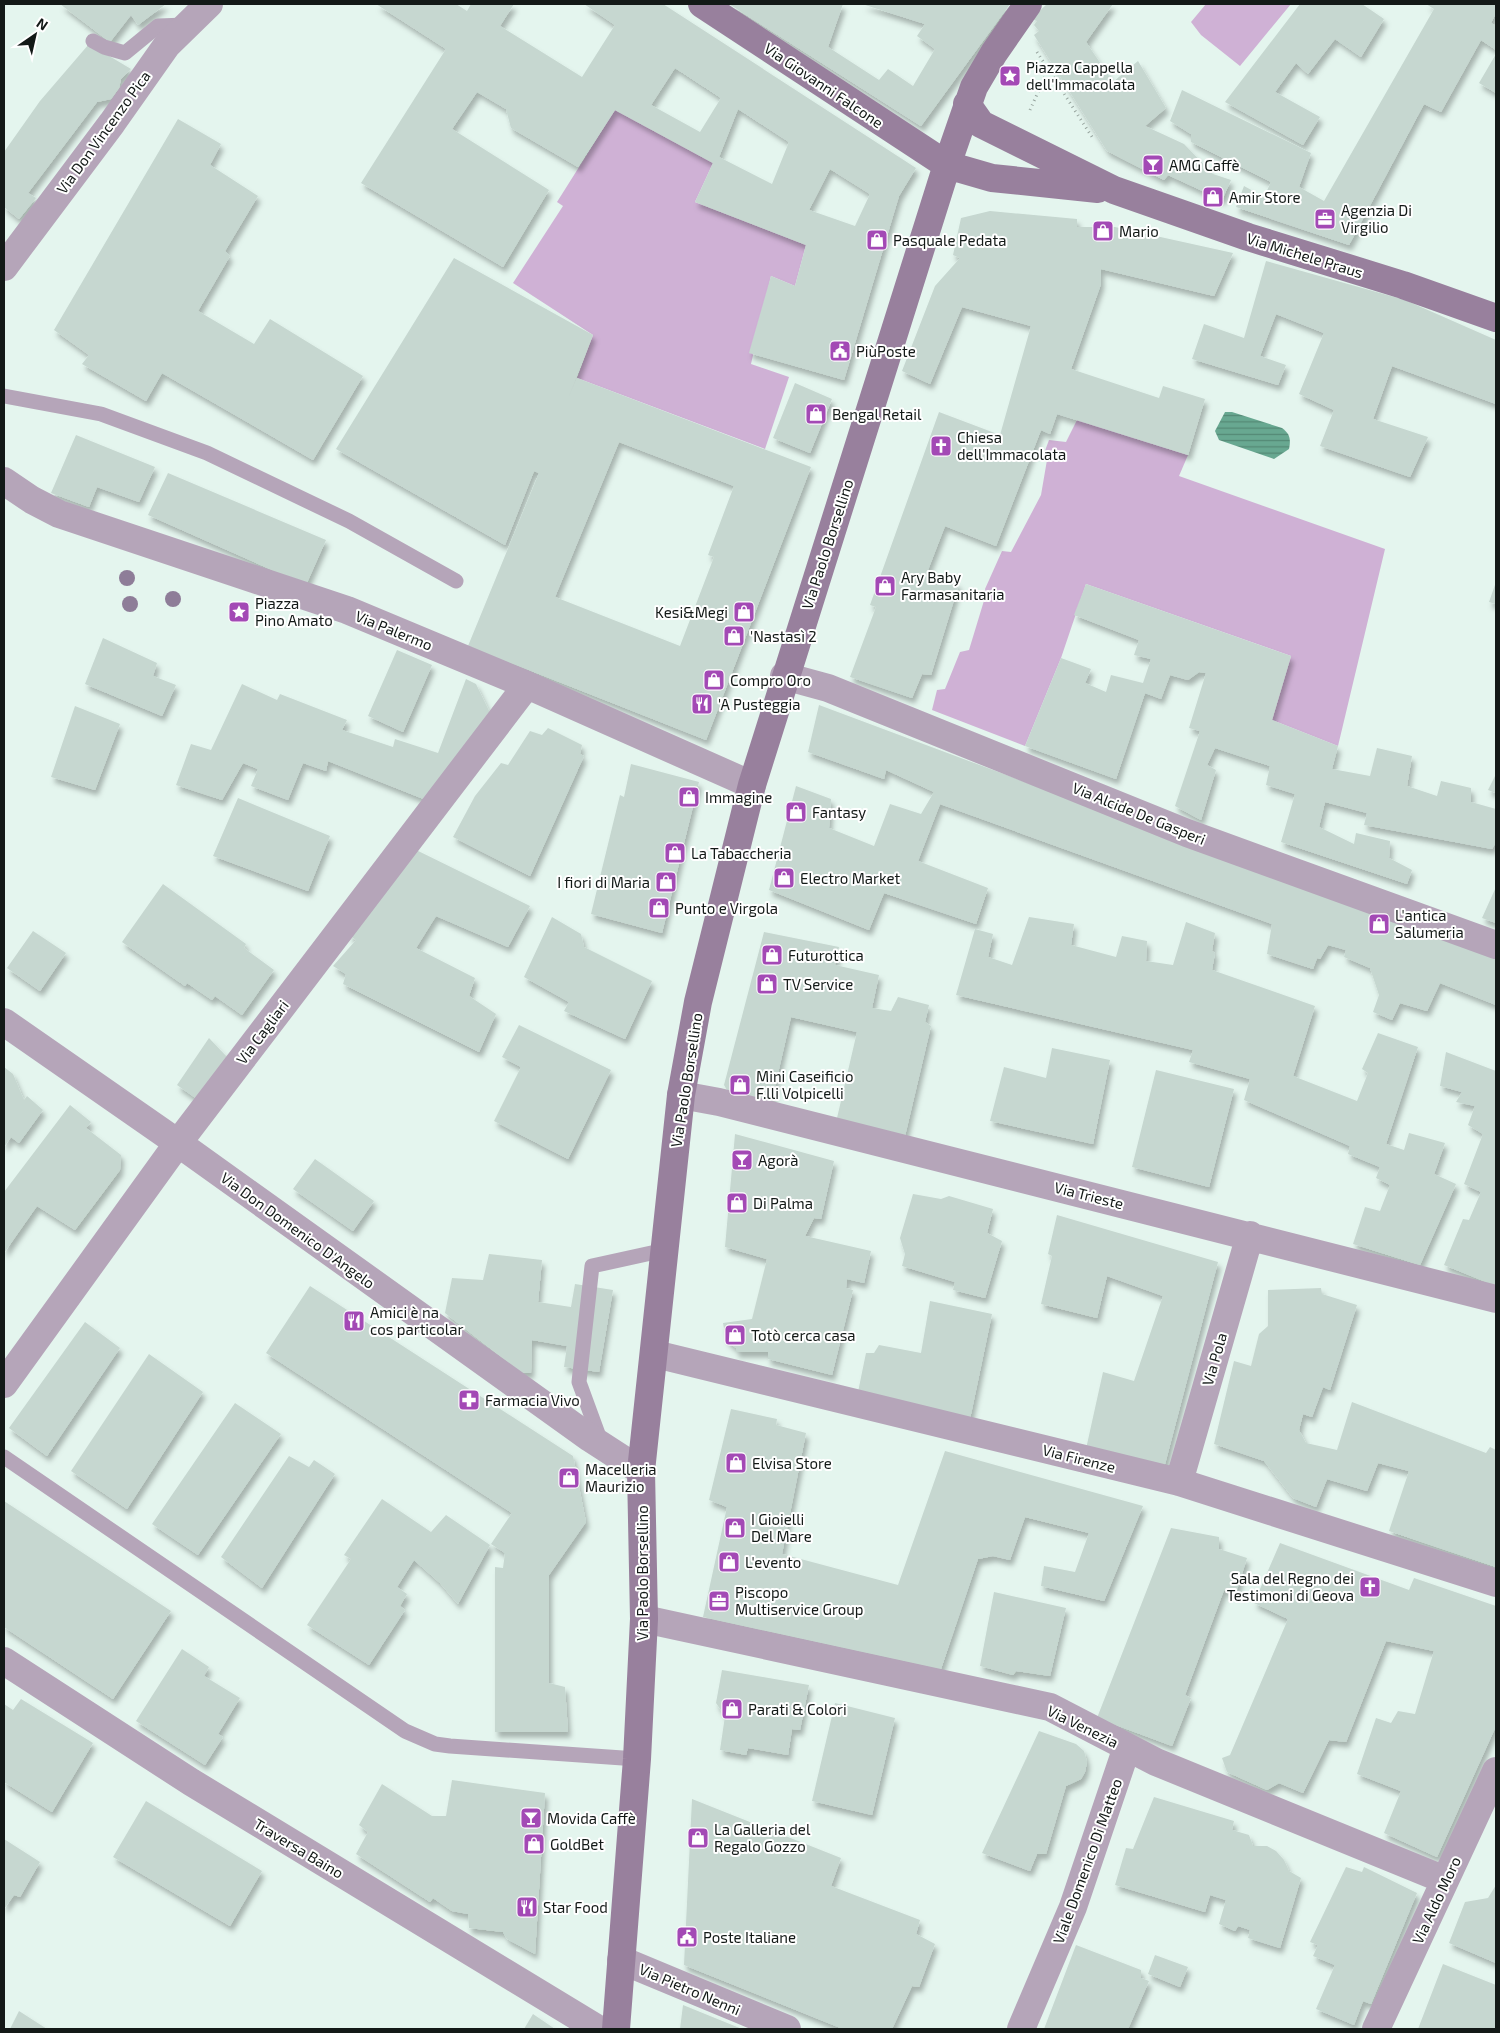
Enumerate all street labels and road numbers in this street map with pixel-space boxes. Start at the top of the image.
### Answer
street label: Via Giovanni Falcone [761,39,887,131]
street label: Via Don Vincenzo Pica [52,67,154,197]
street label: Via Michele Praus [1245,229,1365,281]
street label: Via Paolo Borsellino [797,477,857,611]
street label: Via Palermo [353,606,435,654]
street label: Via Alcide De Gasperi [1070,778,1208,848]
street label: Via Cagliari [232,996,292,1068]
street label: Via Paolo Borsellino [666,1012,706,1148]
street label: Via Don Domenico D'Angelo [217,1168,379,1292]
street label: Via Trieste [1053,1178,1125,1212]
street label: Via Pola [1198,1330,1230,1388]
street label: Via Firenze [1041,1440,1117,1476]
street label: Via Paolo Borsellino [633,1505,651,1641]
street label: Via Venezia [1044,1701,1122,1751]
street label: Viale Domenico Di Matteo [1049,1776,1125,1946]
street label: Traversa Baino [251,1814,347,1882]
street label: Via Aldo Moro [1408,1853,1464,1947]
street label: Via Pietro Nenni [637,1960,743,2018]

